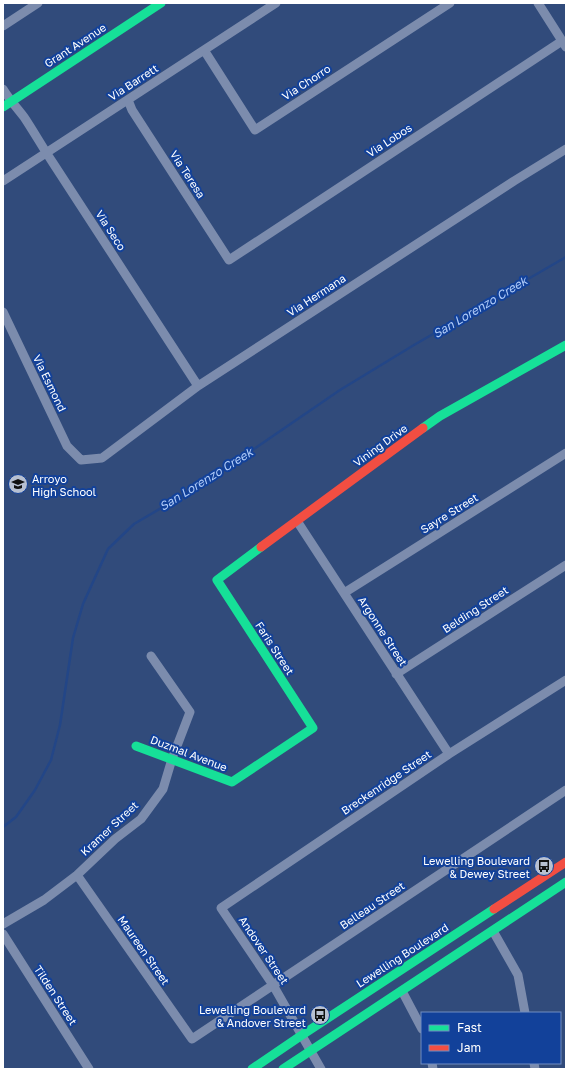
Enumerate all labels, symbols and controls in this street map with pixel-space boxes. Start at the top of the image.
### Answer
street label: Grant Avenue [42,20,108,70]
street label: Via Barrett [106,61,160,103]
street label: Via Chorro [279,61,333,102]
street label: Via Lobos [364,121,414,159]
street label: Via Teresa [168,148,208,200]
street label: Via Seco [93,207,129,253]
street label: Via Hermana [284,271,348,319]
water label: San Lorenzo Creek [430,272,531,341]
street label: Via Esmond [31,352,69,414]
street label: Vining Drive [350,421,410,469]
water label: San Lorenzo Creek [156,444,257,514]
place label: Arroyo High School [32,472,97,498]
school or university icon: Arroyo High School [7,473,29,495]
street label: Sayre Street [418,490,480,536]
street label: Belding Street [440,583,510,635]
street label: Argonne Street [356,594,410,668]
street label: Faris Street [253,619,297,677]
street label: Duzmal Avenue [149,732,229,774]
street label: Breckenridge Street [339,747,433,817]
street label: Kramer Street [78,798,140,858]
place label: Lewelling Boulevard & Dewey Street [423,854,530,880]
bus stop icon: Lewelling Boulevard & Dewey Street [533,855,555,877]
street label: Belleau Street [337,879,407,931]
street label: Maureen Street [115,913,173,987]
street label: Andover Street [236,914,292,986]
street label: Lewelling Boulevard [354,920,450,990]
street label: Tilden Street [32,963,80,1027]
place label: Lewelling Boulevard & Andover Street [199,1003,306,1029]
bus stop icon: Lewelling Boulevard & Andover Street [309,1004,331,1026]
legend [421,1012,561,1064]
text: Fast [457,1020,482,1035]
text: Jam [457,1040,481,1055]

